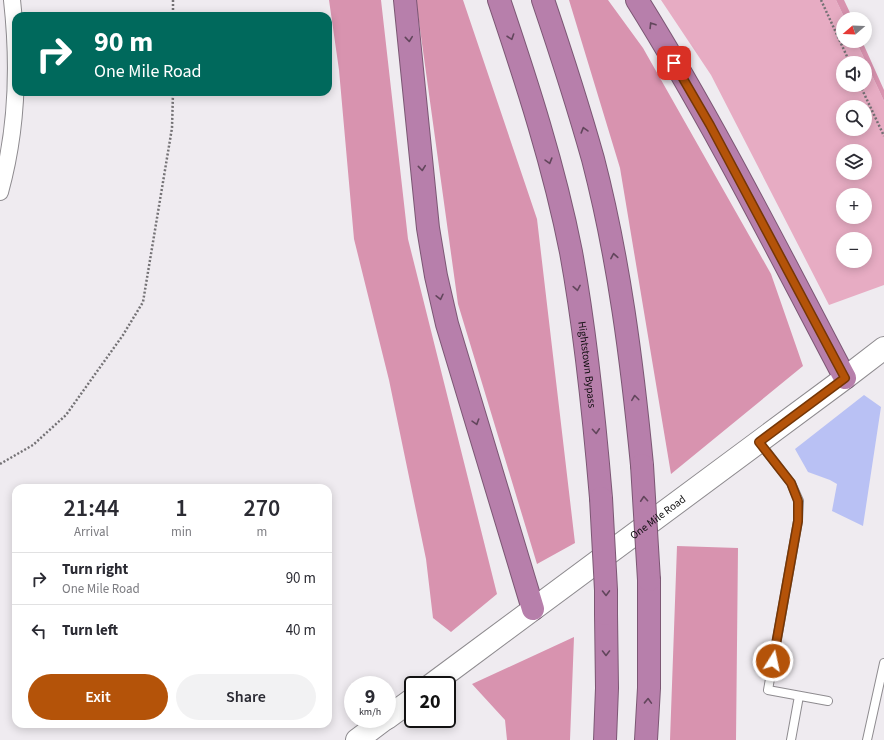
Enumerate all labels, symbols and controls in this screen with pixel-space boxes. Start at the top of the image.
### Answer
north arrow [836,12,872,48]
map controls [836,12,872,268]
text: 90 m [94,22,153,62]
one-way arrow [649,22,657,29]
icon: right [28,28,80,80]
one-way arrow [506,33,515,40]
one-way arrow [404,36,413,42]
pin [657,46,691,80]
icon: arrive [663,52,685,74]
button: sound [836,56,872,92]
text: One Mile Road [94,59,202,84]
button: search [836,100,872,136]
one-way arrow [580,126,589,133]
button: layers [836,144,872,180]
one-way arrow [544,157,553,164]
one-way arrow [417,165,426,171]
button: + [836,188,872,224]
button: − [836,232,872,268]
one-way arrow [610,253,619,259]
one-way arrow [572,285,581,291]
one-way arrow [436,294,444,300]
street label: Hightstown Bypass [574,320,600,409]
one-way arrow [631,395,640,401]
one-way arrow [471,418,480,425]
one-way arrow [591,428,600,434]
text: 21:44 [64,491,119,526]
text: 1 [175,491,188,526]
text: 270 [244,491,280,526]
street label: One Mile Road [627,492,689,543]
one-way arrow [640,496,648,502]
text: Arrival [74,523,109,541]
text: min [171,523,192,541]
text: m [257,523,267,541]
text: Turn right [62,559,128,580]
icon: right [28,568,50,590]
text: 90 m [286,568,316,589]
text: One Mile Road [62,580,140,598]
one-way arrow [602,590,610,596]
icon: left [28,620,50,642]
text: Turn left [62,620,118,641]
text: 40 m [286,620,316,641]
position arrow [752,640,794,682]
one-way arrow [602,650,611,656]
button: Exit [28,674,168,720]
button: Share [176,674,316,720]
speed limit sign: 20 [404,676,456,728]
text: 9 [365,683,375,711]
one-way arrow [644,698,652,704]
text: km/h [359,705,381,719]

